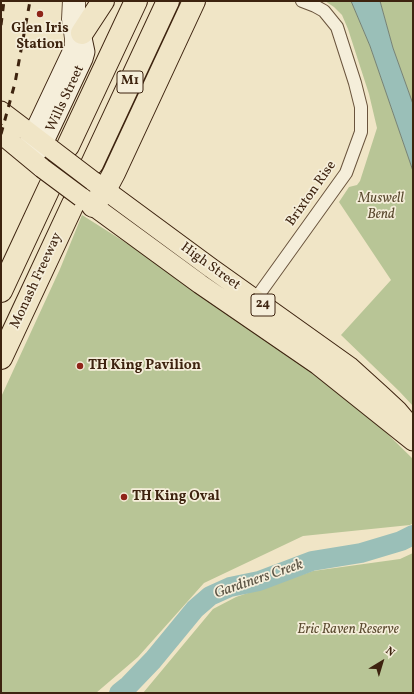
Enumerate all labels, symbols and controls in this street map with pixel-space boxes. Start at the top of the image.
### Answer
marker: Glen Iris Station [35,9,45,19]
place label: Glen Iris Station [11,21,69,54]
street label: Wills Street [43,63,89,135]
road number: M1 [117,71,143,93]
street label: Brixton Rise [283,158,341,230]
park label: Muswell Bend [358,191,404,224]
street label: Monash Freeway [7,230,67,332]
street label: High Street [177,240,243,294]
road number: 24 [251,294,275,316]
place label: TH King Pavilion [88,358,201,374]
marker: TH King Pavilion [75,361,85,371]
place label: TH King Oval [132,489,220,505]
marker: TH King Oval [119,492,129,502]
water label: Gardiners Creek [212,556,306,604]
park label: Eric Raven Reserve [297,622,399,638]
north arrow [362,642,402,682]
text: N [382,644,397,661]

